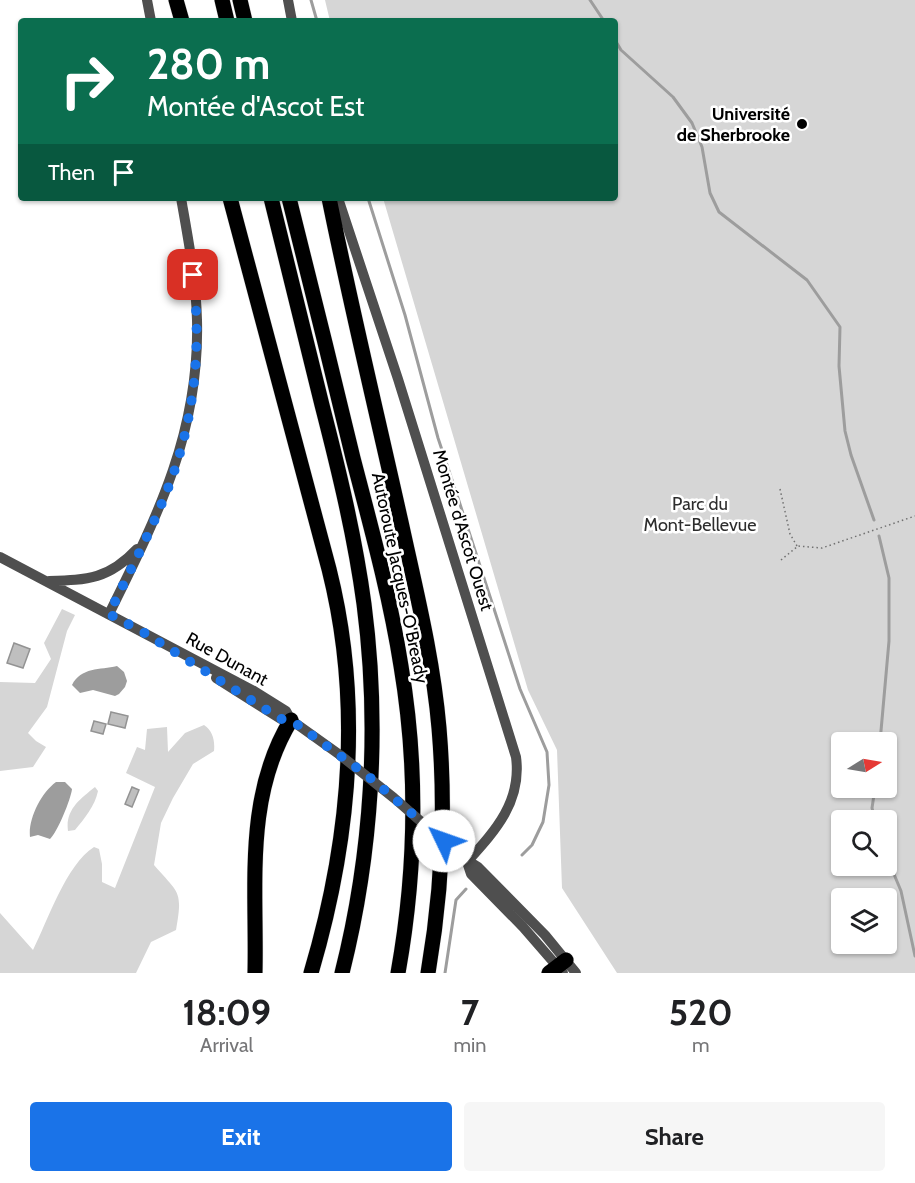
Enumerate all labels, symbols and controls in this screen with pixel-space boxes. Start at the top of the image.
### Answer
text: 280 m [147,38,270,90]
icon: right [48,42,126,120]
text: Montée d'Ascot Est [147,90,364,123]
place label: Université de Sherbrooke [677,103,790,146]
marker: Université de Sherbrooke [795,117,809,131]
icon: arrive [107,156,140,189]
text: Then [48,159,95,186]
pin [167,249,218,300]
icon: arrive [176,258,209,291]
street label: Montée d'Ascot Ouest [428,447,498,613]
street label: Autoroute Jacques-O'Bready [367,471,433,685]
park label: Parc du Mont-Bellevue [644,493,756,536]
street label: Rue Dunant [182,627,272,691]
north arrow [831,732,897,798]
map controls [831,732,897,954]
position arrow [412,809,476,873]
button: search [831,810,897,876]
button: layers [831,888,897,954]
text: 18:09 [182,990,271,1034]
text: 7 [461,990,479,1034]
text: 520 [669,990,733,1034]
text: Arrival [200,1033,253,1057]
text: min [453,1033,486,1057]
text: m [692,1033,709,1057]
button: Exit [30,1102,452,1171]
button: Share [464,1102,885,1171]

